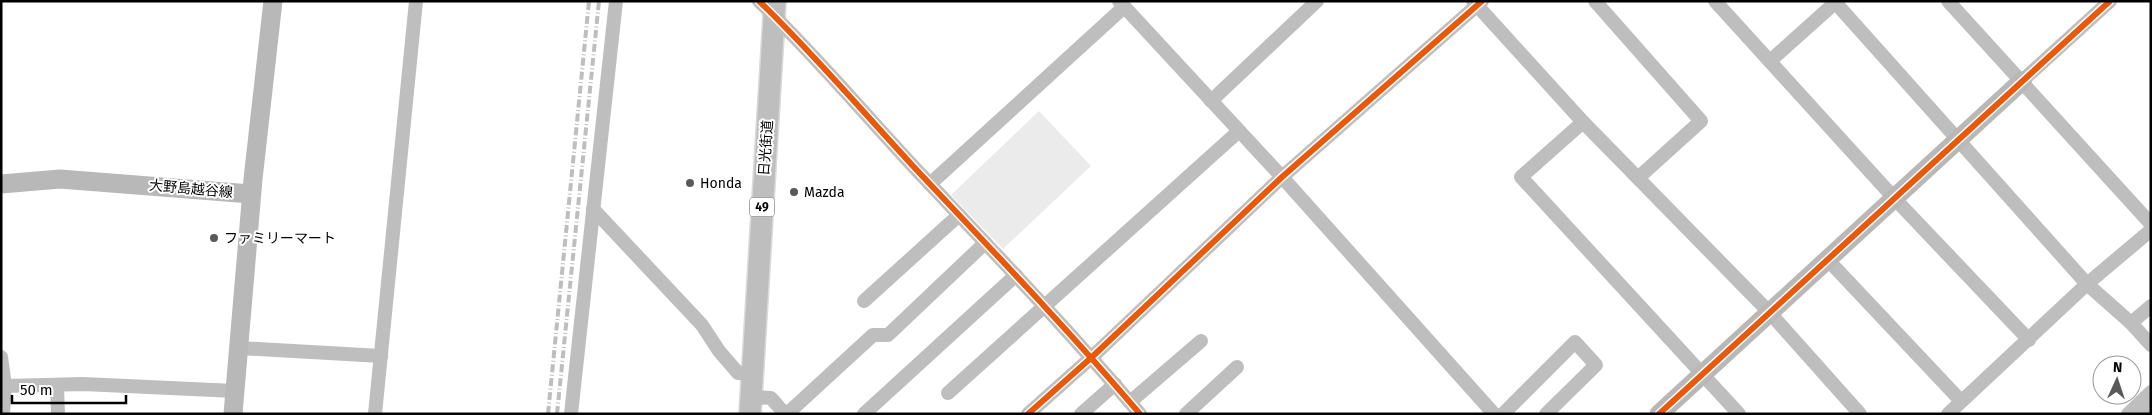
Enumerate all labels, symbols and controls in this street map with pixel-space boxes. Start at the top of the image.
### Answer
street label: 日光街道 [756,119,776,177]
place label: Honda [700,175,742,192]
street label: 大野島越谷線 [148,177,234,201]
marker: Honda [684,177,696,189]
place label: Mazda [804,184,845,201]
marker: Mazda [788,186,800,198]
road number: 49 [750,198,774,216]
place label: ファミリーマート [224,230,336,247]
marker: ファミリーマート [208,232,220,244]
north arrow [2092,355,2142,405]
text: N [2113,359,2123,376]
scale bar [12,372,126,404]
text: 50 m [20,381,53,399]

